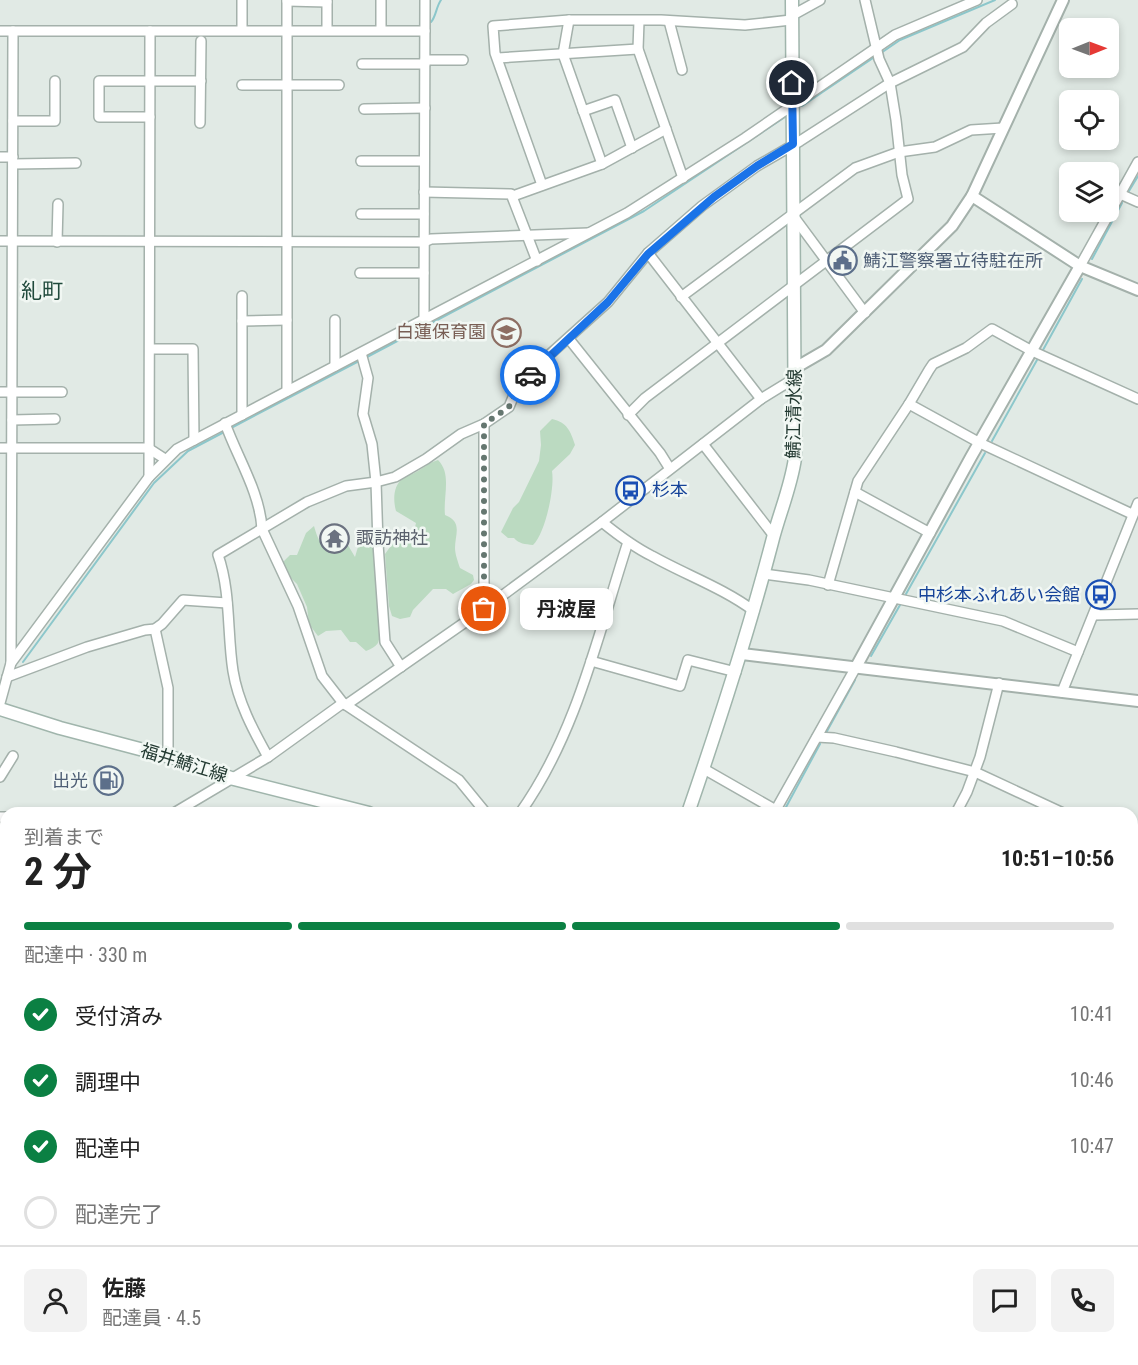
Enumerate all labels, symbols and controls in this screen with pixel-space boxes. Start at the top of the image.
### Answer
north arrow [1059,18,1119,78]
map controls [1059,18,1119,222]
pin [766,57,817,108]
icon: home [775,66,808,99]
button: locate [1059,90,1119,150]
button: layers [1059,162,1119,222]
public building icon: 鯖江警察署立待駐在所 [826,245,858,277]
place label: 鯖江警察署立待駐在所 [863,250,1043,271]
district label: 糺町 [21,279,63,303]
school or university icon: 白蓮保育園 [491,316,523,348]
place label: 白蓮保育園 [396,321,486,342]
courier [500,345,560,405]
icon: car [514,359,547,392]
street label: 鯖江清水線 [782,369,805,459]
bus stop icon: 杉本 [615,474,647,506]
place label: 杉本 [652,479,688,500]
temple icon: 諏訪神社 [319,522,351,554]
place label: 諏訪神社 [356,527,428,548]
bus stop icon: 中杉本ふれあい会館 [1085,579,1117,611]
pin [458,583,509,634]
place label: 中杉本ふれあい会館 [918,584,1080,605]
callout: 丹波屋 [520,588,613,630]
icon: bag [467,592,500,625]
text: 丹波屋 [537,597,597,621]
street label: 福井鯖江線 [138,739,230,786]
fuel station icon: 出光 [93,765,125,797]
place label: 出光 [52,770,88,791]
text: 到着まで [24,825,104,849]
text: 10:51–10:56 [1001,846,1114,871]
text: 2 分 [24,849,92,895]
text: 配達中 · 330 m [24,943,147,967]
icon: check [24,998,57,1031]
text: 10:41 [1070,1002,1114,1026]
text: 受付済み [75,1004,163,1029]
icon: check [24,1064,57,1097]
text: 10:46 [1070,1068,1114,1092]
text: 調理中 [75,1070,141,1095]
icon: check [24,1130,57,1163]
text: 10:47 [1070,1134,1114,1158]
text: 配達中 [75,1136,141,1161]
text: 配達完了 [75,1202,163,1227]
button: person [24,1269,87,1332]
button: chat [973,1269,1036,1332]
button: phone [1051,1269,1114,1332]
text: 佐藤 [102,1276,146,1301]
text: 配達員 · 4.5 [102,1306,201,1330]

